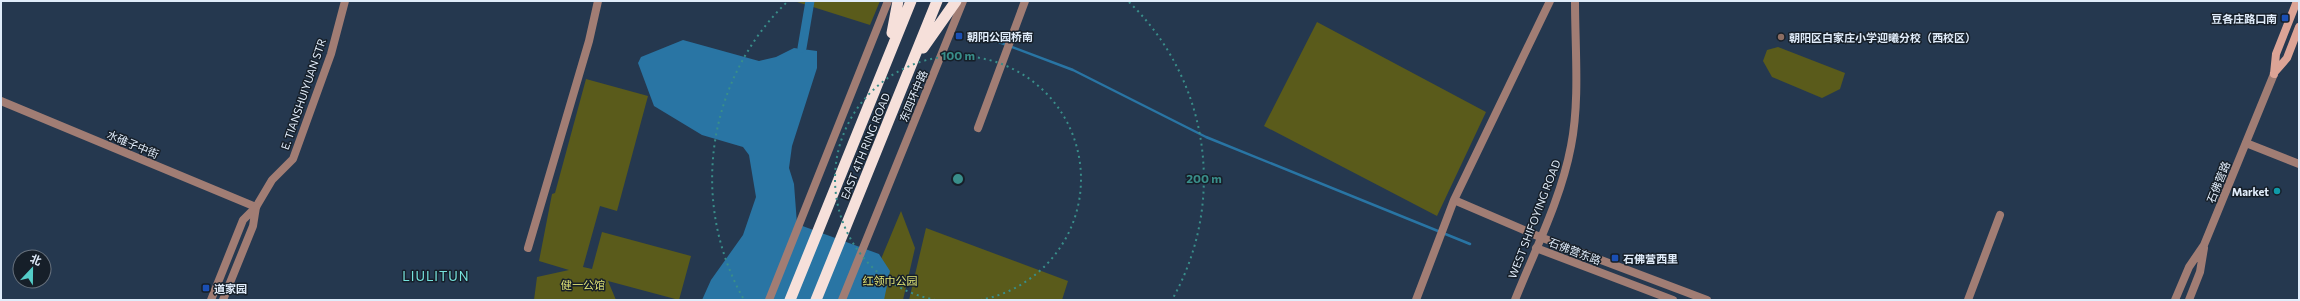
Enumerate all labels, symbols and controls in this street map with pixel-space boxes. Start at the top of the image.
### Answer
place label: 豆各庄路口南 [2211,12,2277,25]
marker: 豆各庄路口南 [2280,13,2290,23]
place label: 朝阳公园桥南 [967,30,1033,43]
marker: 朝阳公园桥南 [954,31,964,41]
place label: 朝阳区白家庄小学迎曦分校（西校区） [1789,31,1976,44]
marker: 朝阳区白家庄小学迎曦分校（西校区） [1776,32,1786,42]
street label: E. TIANSHUIYUAN STR [278,36,328,151]
text: 100 m [941,48,975,62]
street label: 东四环中路 [896,68,930,124]
street label: EAST 4TH RING ROAD [838,91,892,201]
street label: 水碓子中街 [105,127,161,161]
street label: WEST SHIFOYING ROAD [1505,158,1563,280]
street label: 石佛营路 [2204,159,2232,205]
text: 200 m [1186,171,1222,185]
centre of rings [951,172,965,186]
place label: Market [2232,185,2269,198]
marker: Market [2272,186,2282,196]
street label: 石佛营东路 [1547,235,1603,267]
north arrow [12,249,52,289]
text: 北 [28,251,43,267]
place label: 石佛营西里 [1623,252,1678,265]
marker: 石佛营西里 [1610,253,1620,263]
district label: LIULITUN [402,268,470,284]
park label: 红领巾公园 [863,274,918,287]
park label: 健一公馆 [561,278,605,291]
place label: 道家园 [214,282,247,295]
marker: 道家园 [201,283,211,293]

